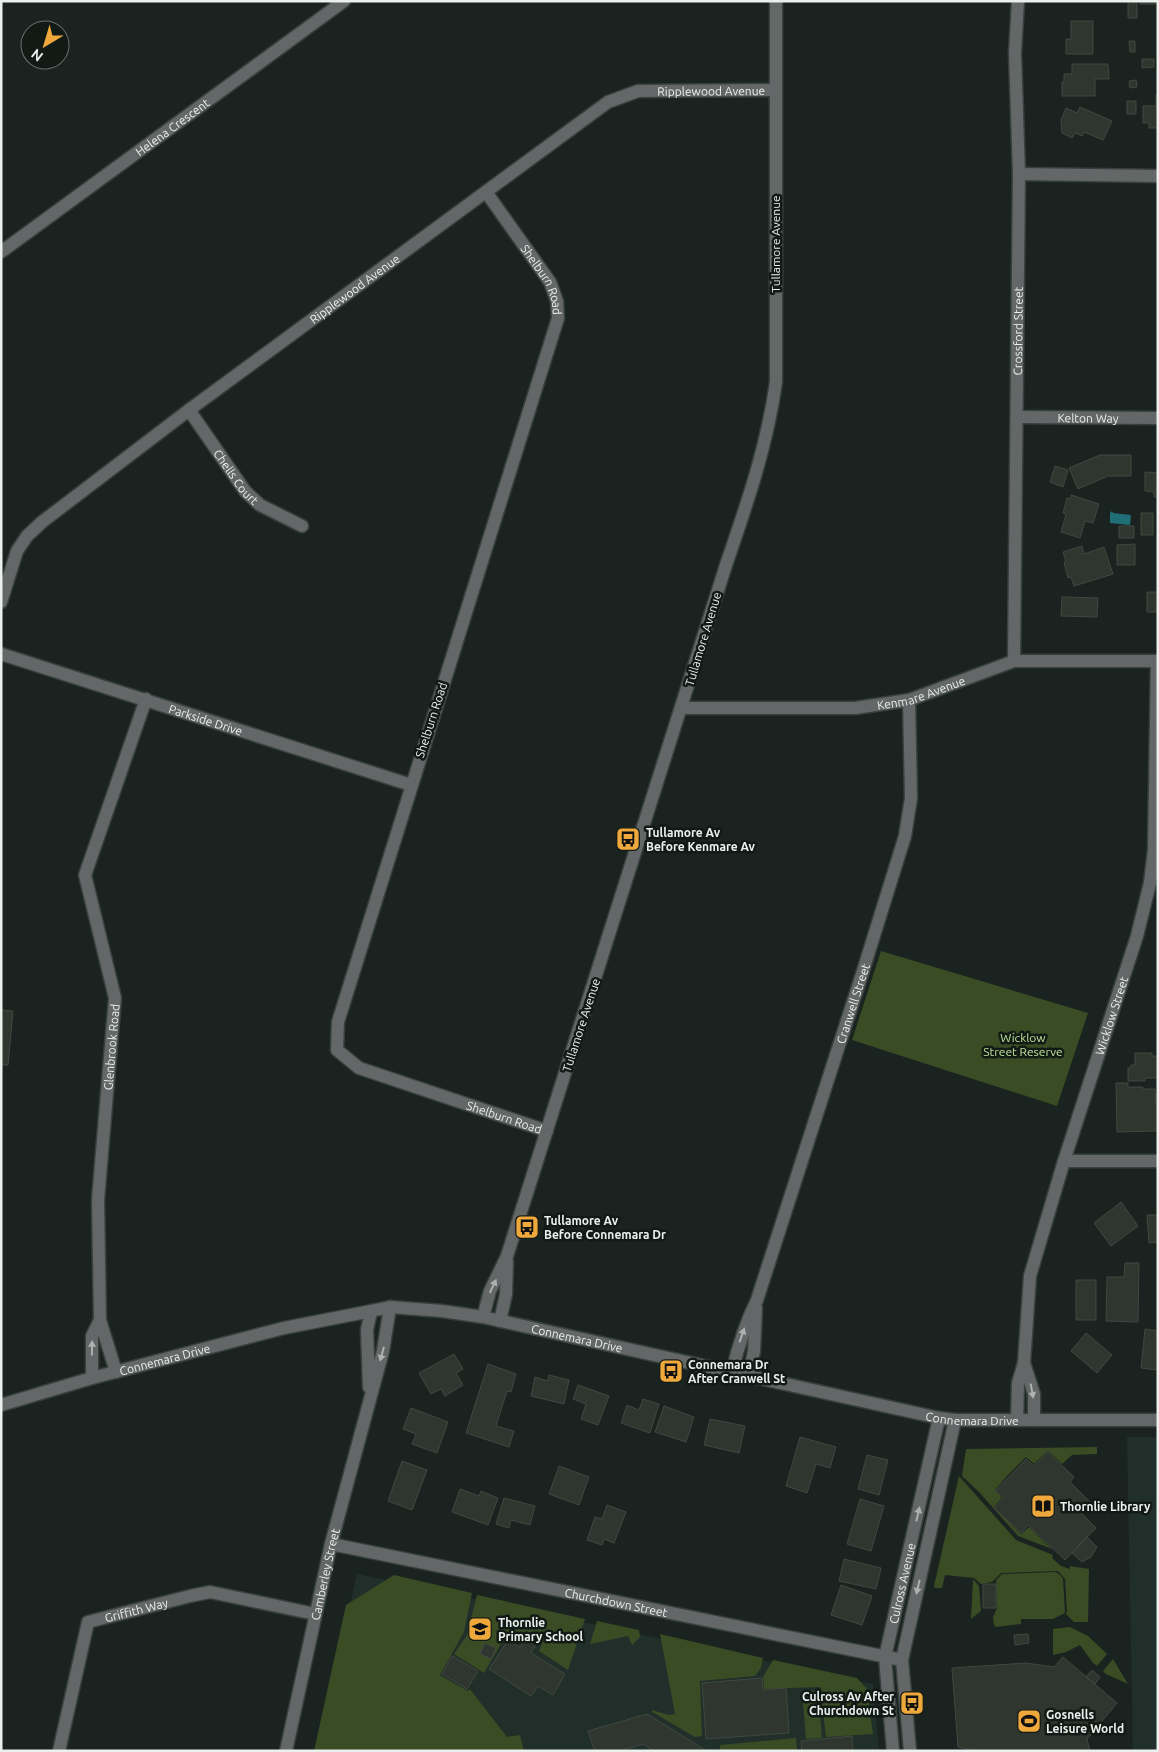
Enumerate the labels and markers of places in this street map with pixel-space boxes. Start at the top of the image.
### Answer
bus stop icon: Tullamore Av Before Kenmare Av [615,826,641,852]
place label: Tullamore Av Before Kenmare Av [646,826,756,853]
bus stop icon: Tullamore Av Before Connemara Dr [514,1214,540,1240]
place label: Tullamore Av Before Connemara Dr [544,1214,666,1241]
bus stop icon: Connemara Dr After Cranwell St [658,1358,684,1384]
place label: Connemara Dr After Cranwell St [688,1358,785,1385]
library icon: Thornlie Library [1030,1493,1056,1519]
place label: Thornlie Library [1060,1500,1151,1513]
school or university icon: Thornlie Primary School [467,1616,493,1642]
place label: Thornlie Primary School [498,1616,583,1643]
place label: Culross Av After Churchdown St [802,1690,894,1717]
bus stop icon: Culross Av After Churchdown St [899,1690,925,1716]
sports icon: Gosnells Leisure World [1016,1708,1042,1734]
place label: Gosnells Leisure World [1046,1708,1124,1735]

